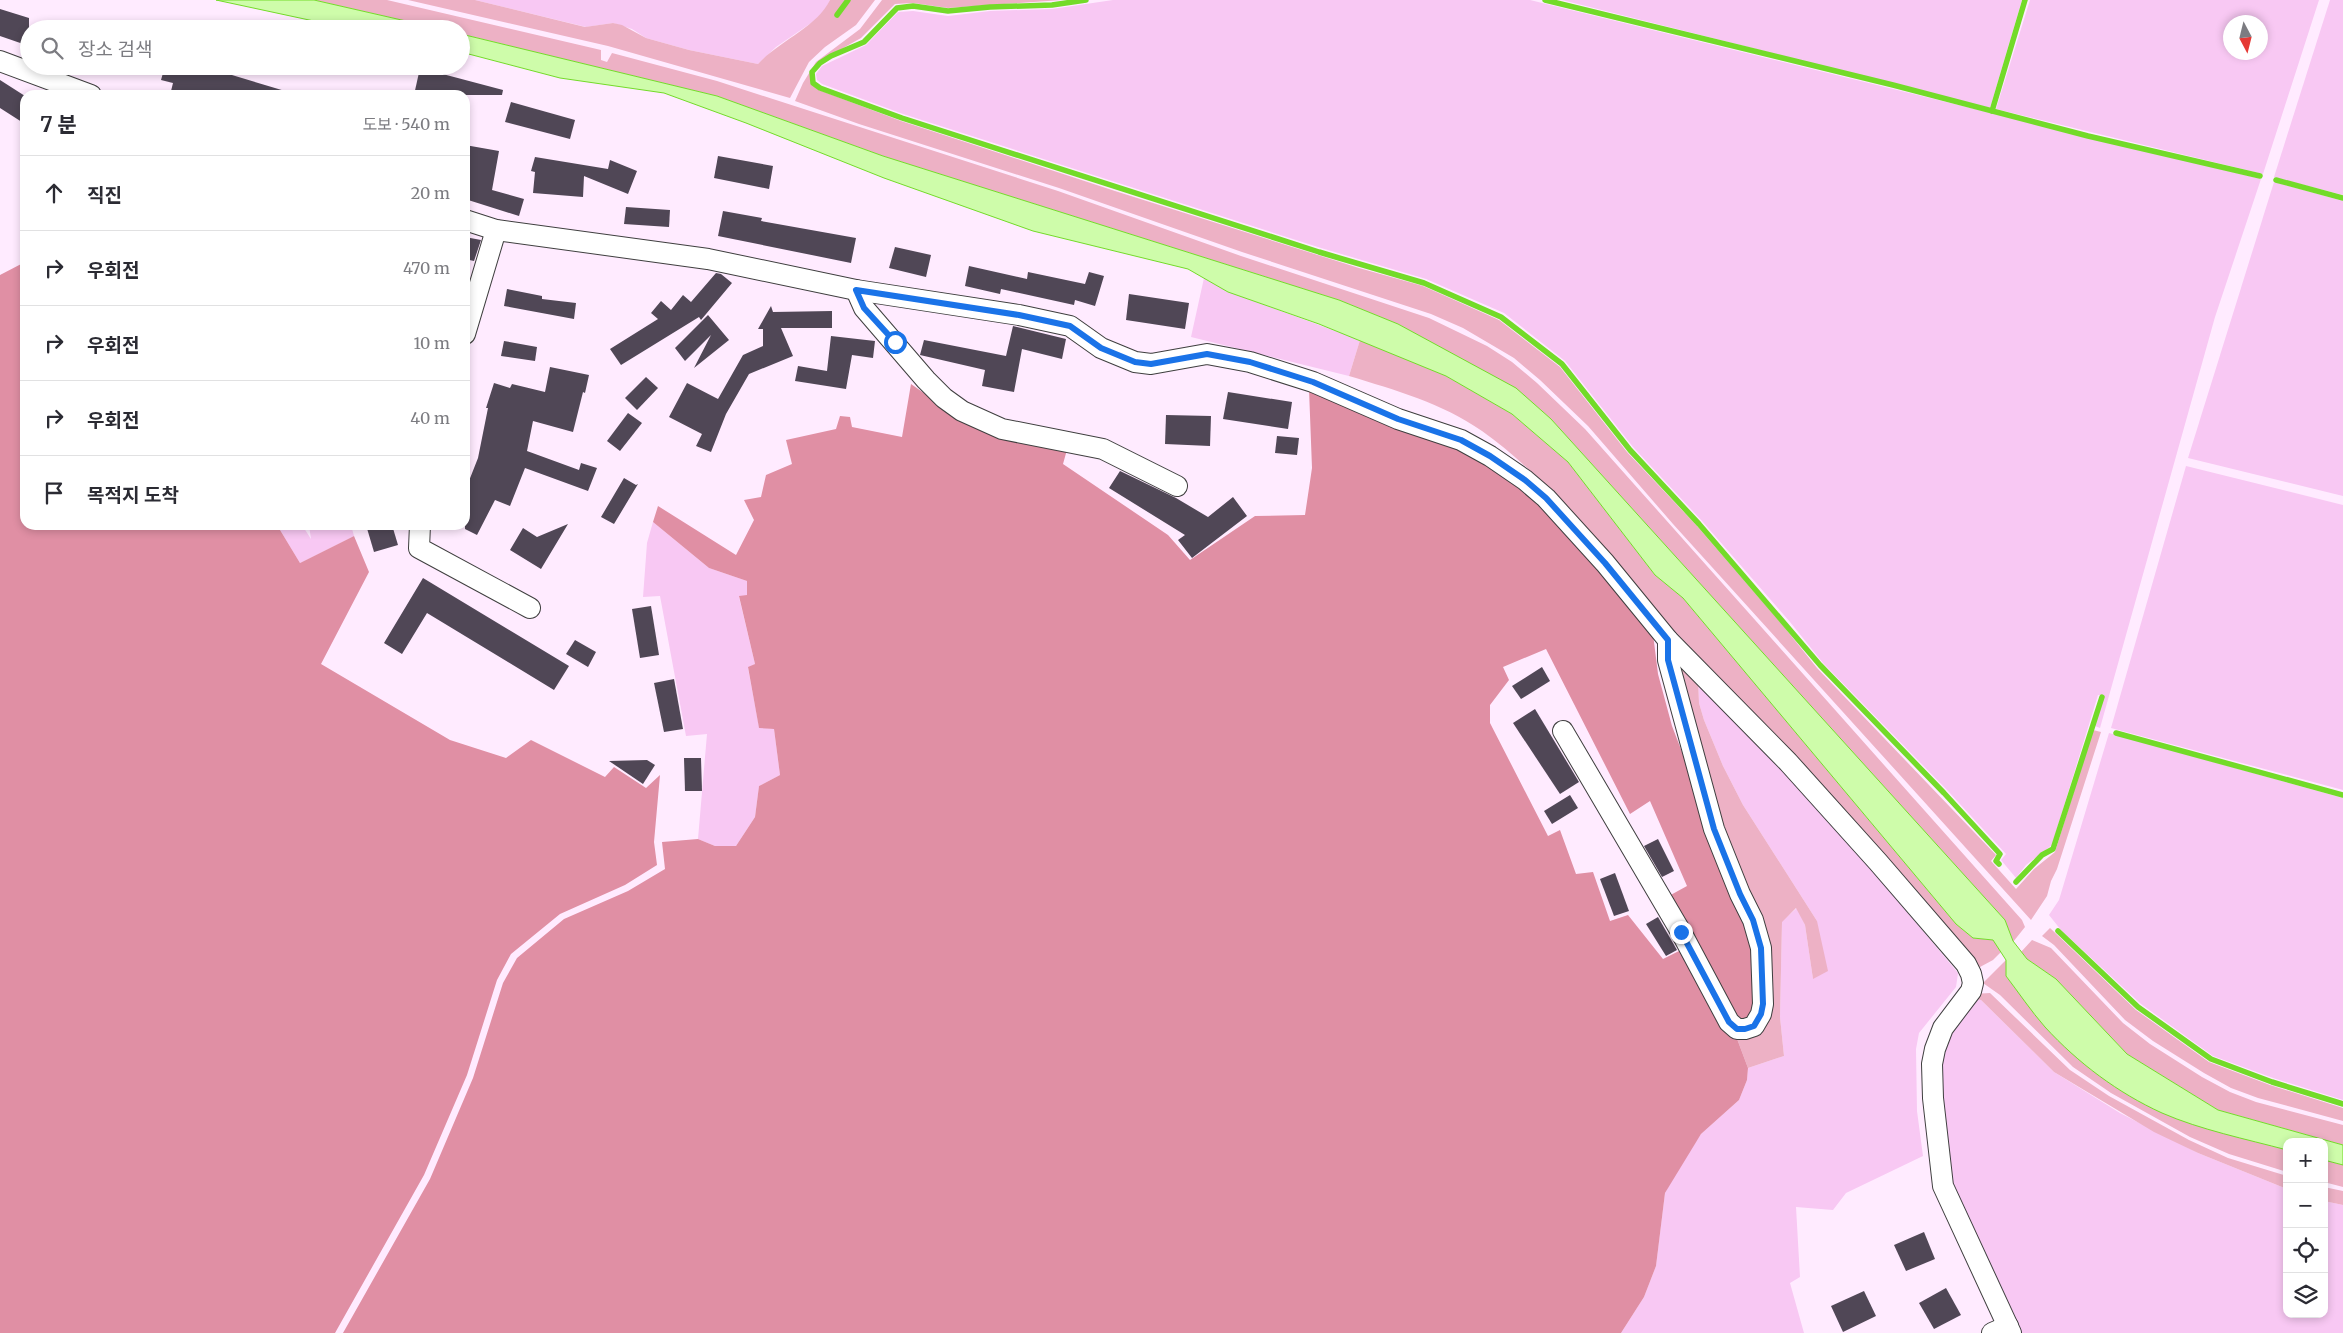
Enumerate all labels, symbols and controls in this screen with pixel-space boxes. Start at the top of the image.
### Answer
north arrow [2223,15,2268,60]
search box [20,20,470,75]
icon: search [38,34,66,62]
text: 장소 검색 [78,37,152,61]
text: 7 분 [40,111,77,138]
text: 도보 · 540 m [362,114,450,134]
icon: ahead [40,179,68,207]
text: 직진 [87,183,122,207]
text: 20 m [411,183,450,203]
icon: right [40,254,68,282]
text: 우회전 [87,258,139,282]
text: 470 m [403,258,450,278]
icon: right [40,329,68,357]
route start [884,331,907,354]
text: 우회전 [87,333,139,357]
text: 10 m [413,333,450,353]
icon: right [40,404,68,432]
text: 우회전 [87,408,139,432]
text: 40 m [410,408,450,428]
icon: arrive [40,479,68,507]
text: 목적지 도착 [87,483,179,507]
route end [1670,921,1693,944]
map controls [2283,1138,2328,1318]
button: + [2283,1138,2328,1183]
button: − [2283,1183,2328,1228]
button: locate [2283,1228,2328,1273]
button: layers [2283,1273,2328,1318]

